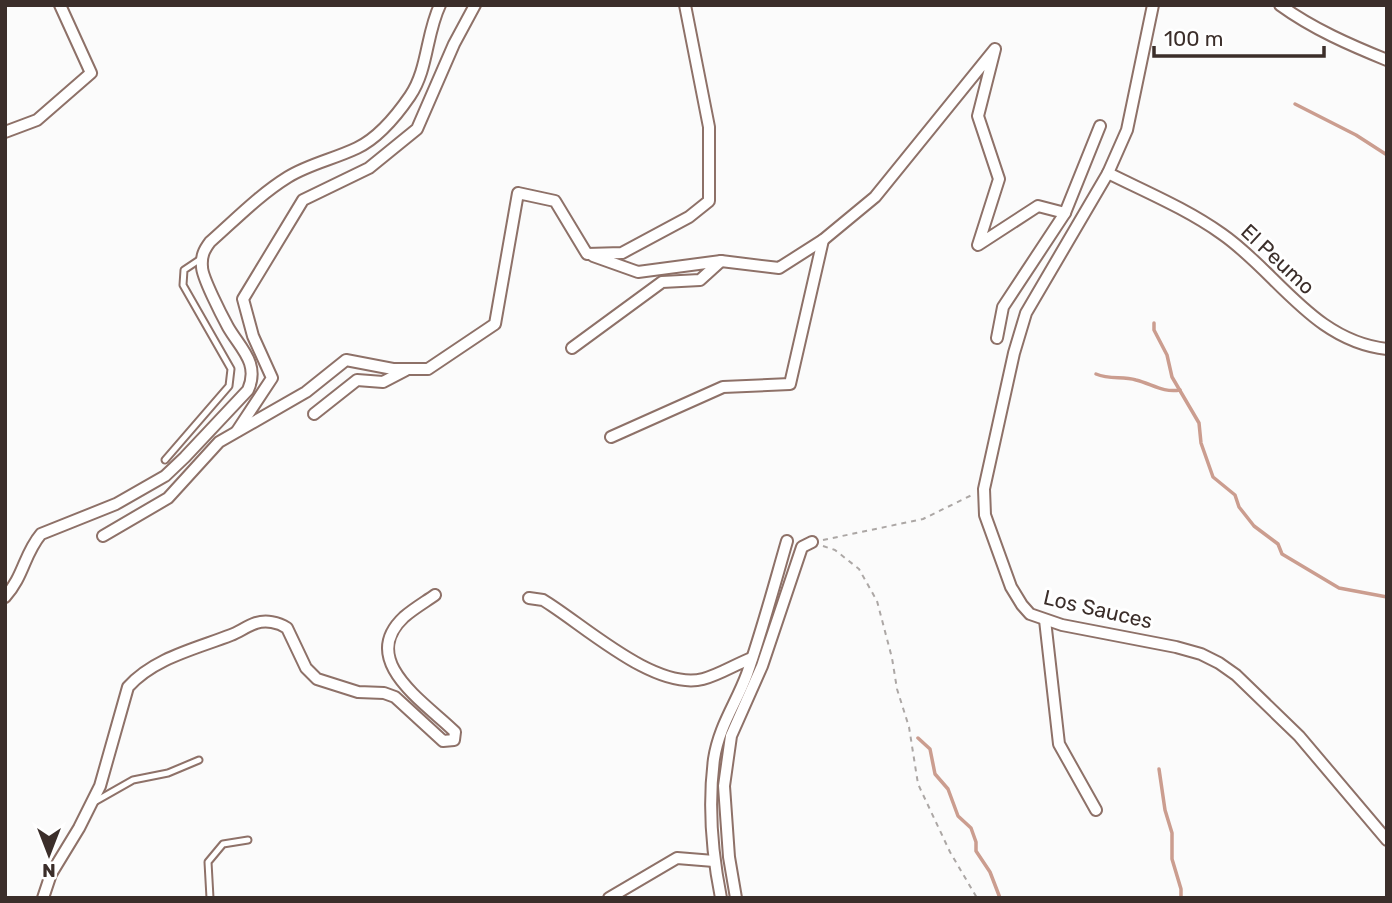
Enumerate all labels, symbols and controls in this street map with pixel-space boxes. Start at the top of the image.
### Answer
scale bar [1154,14,1324,58]
text: 100 m [1164,26,1223,51]
street label: El Peumo [1236,219,1320,299]
street label: Los Sauces [1041,584,1155,634]
north arrow [14,819,84,889]
text: N [42,859,56,882]

